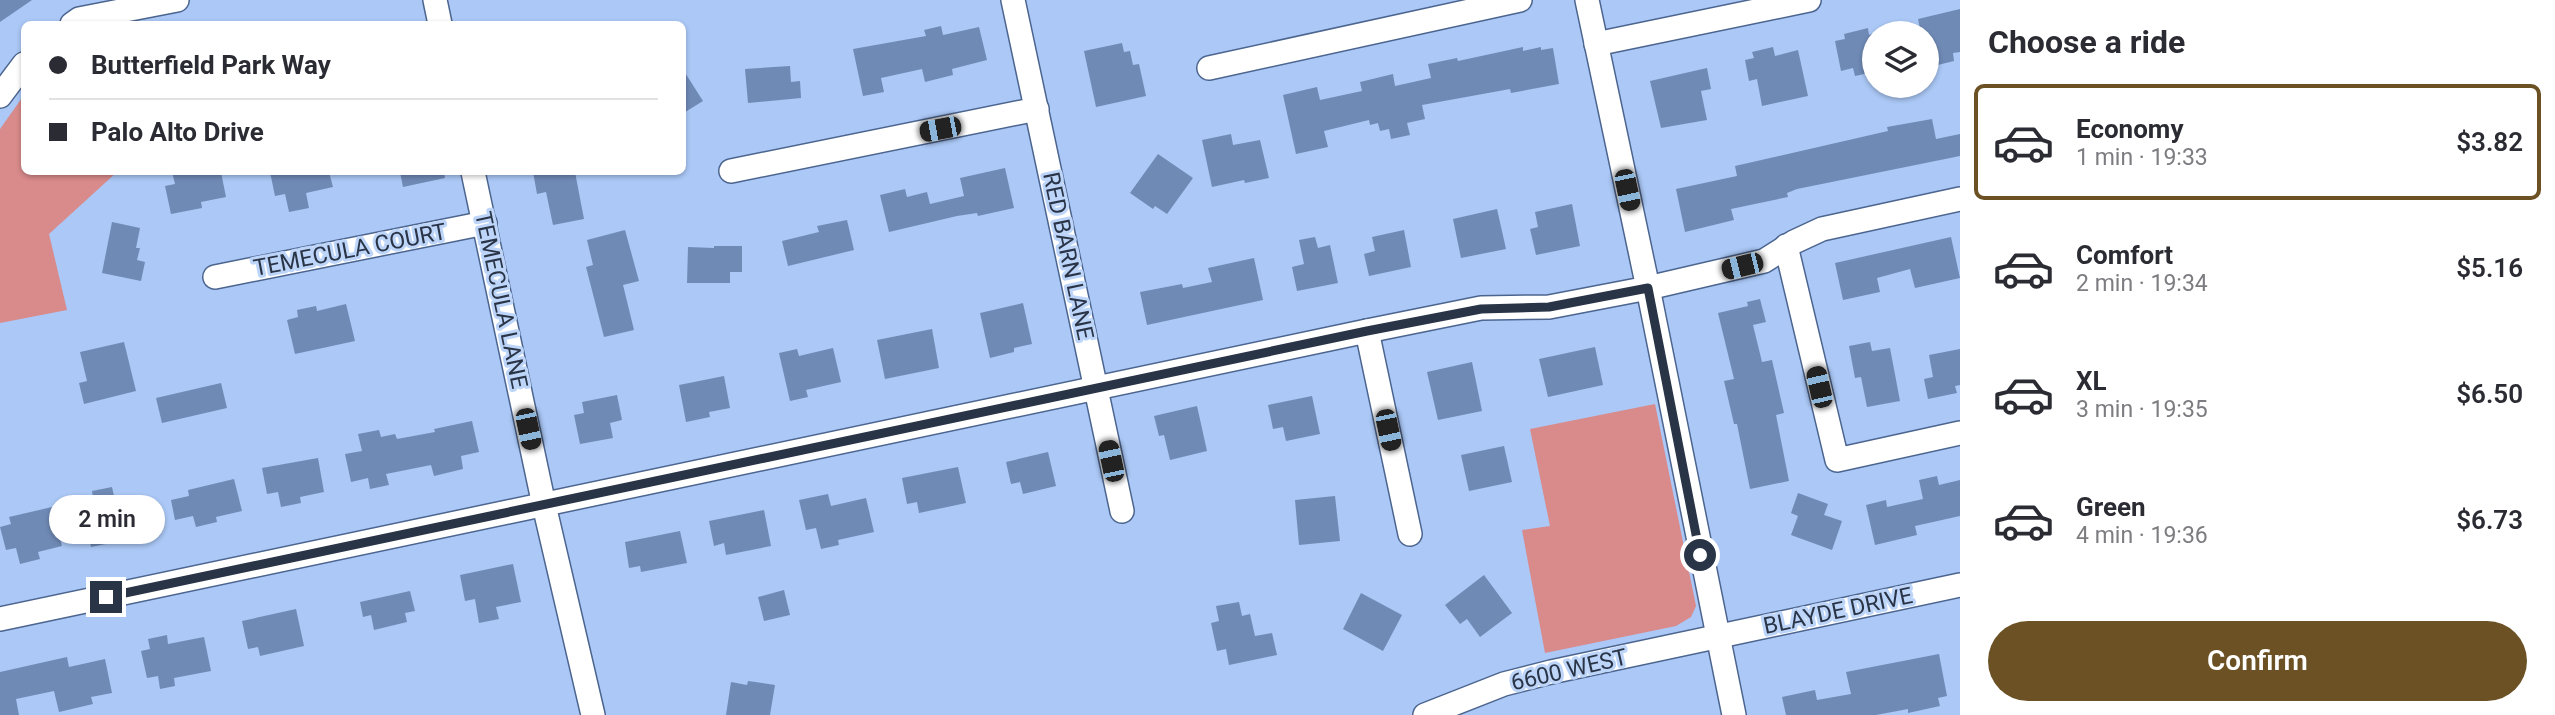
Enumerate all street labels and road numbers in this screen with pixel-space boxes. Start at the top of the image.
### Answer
street label: RED BARN LANE [1037,170,1099,342]
street label: TEMECULA LANE [469,209,533,391]
street label: TEMECULA COURT [251,218,449,282]
street label: BLAYDE DRIVE [1761,582,1915,640]
street label: 6600 WEST [1508,643,1630,696]

